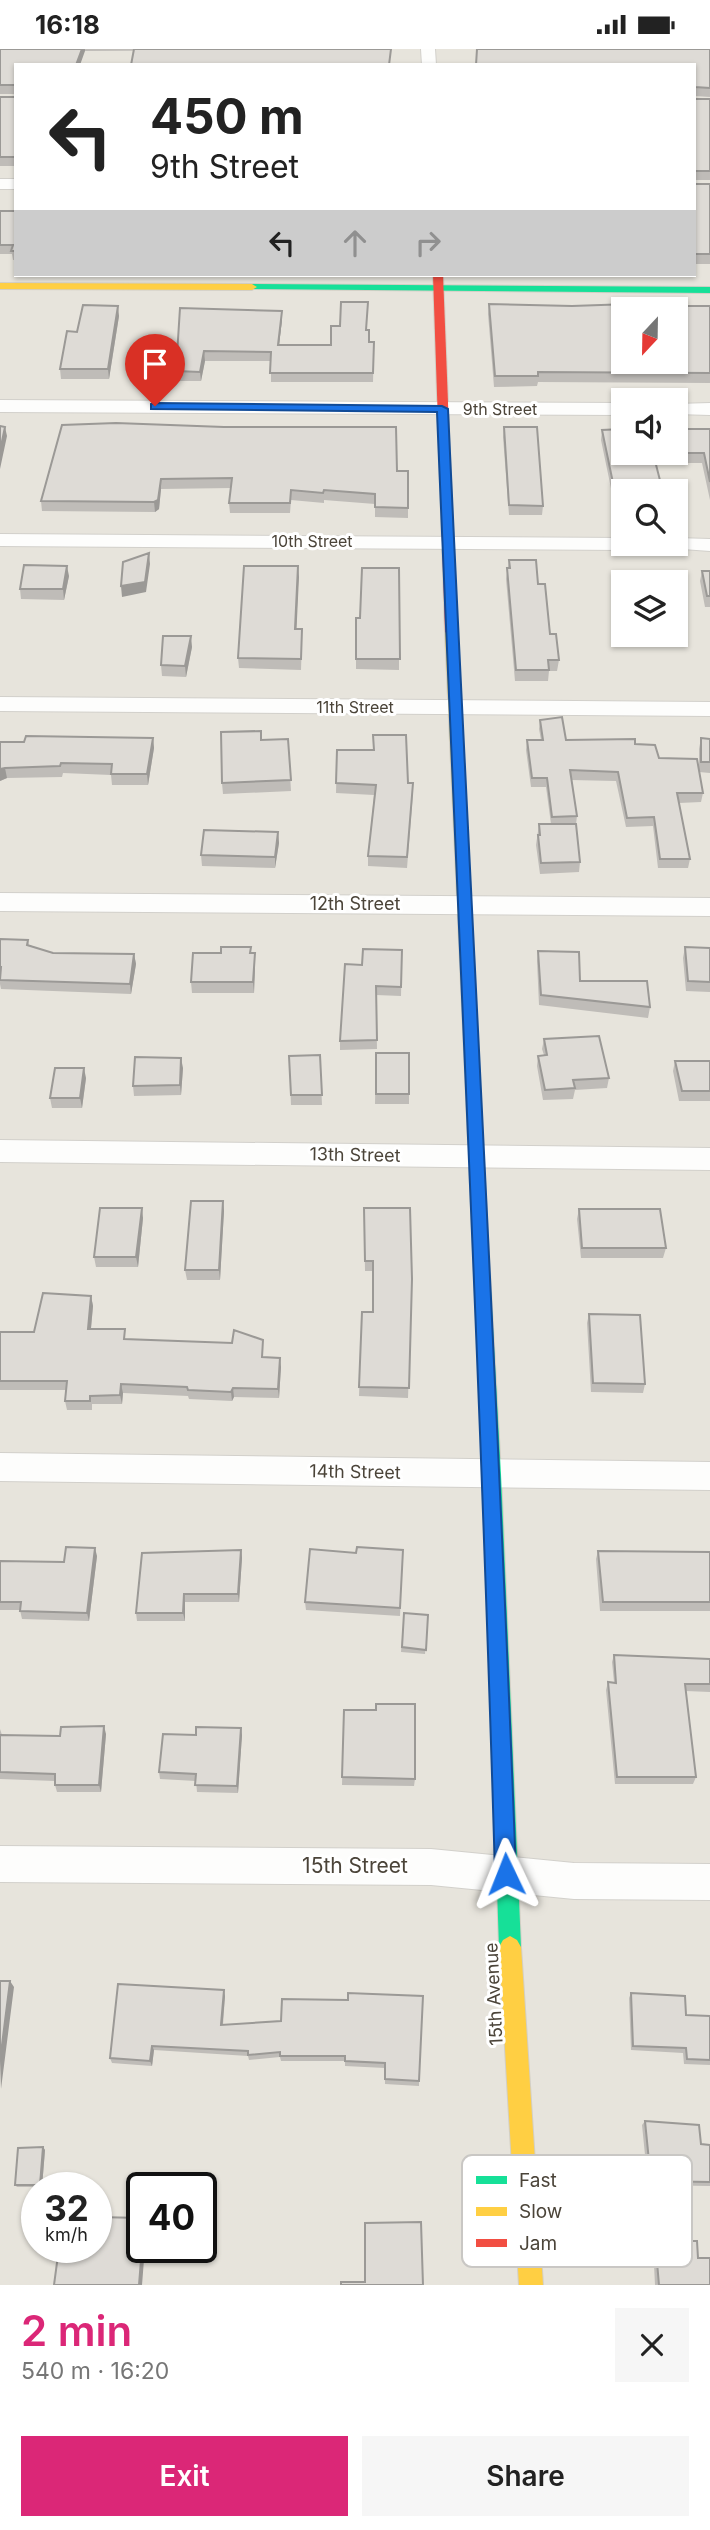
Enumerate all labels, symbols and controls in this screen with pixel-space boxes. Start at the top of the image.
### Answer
text: 16:18 [35,9,100,40]
text: 450 m [150,87,304,146]
icon: left [35,91,126,182]
text: 9th Street [150,147,299,186]
icon: left [263,224,301,262]
icon: ahead [336,224,374,262]
icon: right [409,224,447,262]
north arrow [611,297,688,375]
map controls [611,297,688,647]
pin [125,334,185,406]
icon: arrive [136,345,174,383]
button: sound [611,388,688,465]
street label: 9th Street [463,399,537,419]
button: search [611,479,688,556]
street label: 10th Street [271,531,353,551]
button: layers [611,570,688,647]
street label: 11th Street [316,697,394,717]
street label: 12th Street [310,893,400,914]
street label: 13th Street [309,1143,401,1166]
street label: 14th Street [309,1460,401,1483]
position arrow [469,1837,543,1911]
street label: 15th Street [302,1853,408,1878]
street label: 15th Avenue [480,1942,507,2046]
legend [462,2155,692,2267]
text: Fast [519,2169,557,2192]
speed limit sign: 40 [126,2172,217,2263]
text: 32 [44,2187,89,2229]
text: Slow [519,2200,562,2223]
text: km/h [45,2224,88,2245]
text: Jam [519,2232,557,2255]
text: 2 min [21,2305,132,2356]
button: close [615,2308,689,2382]
text: 540 m · 16:20 [21,2357,169,2385]
button: Exit [21,2436,348,2516]
button: Share [362,2436,689,2516]

